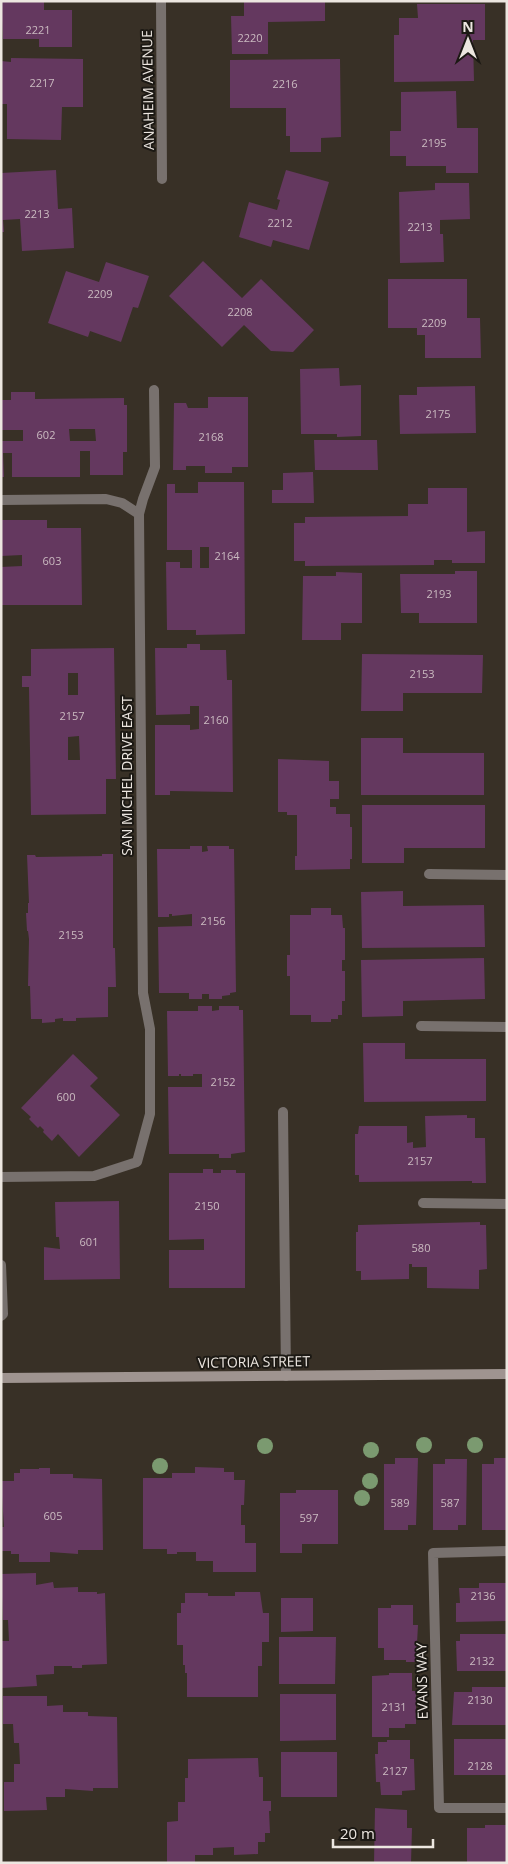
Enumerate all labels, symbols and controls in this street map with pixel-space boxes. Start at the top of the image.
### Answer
north arrow [443,15,493,65]
text: N [462,17,474,36]
house number: 2221 [25,22,51,37]
street label: ANAHEIM AVENUE [137,30,158,150]
house number: 2220 [237,30,263,45]
house number: 2217 [29,75,55,90]
house number: 2216 [272,76,298,91]
house number: 2195 [421,135,447,150]
house number: 2213 [24,206,50,221]
house number: 2212 [267,215,293,230]
house number: 2213 [407,219,433,234]
house number: 2209 [87,286,113,301]
house number: 2208 [227,304,253,319]
house number: 2209 [421,315,447,330]
house number: 2175 [425,406,451,421]
house number: 602 [37,427,55,442]
house number: 2168 [198,429,224,444]
house number: 2164 [214,548,240,563]
house number: 603 [43,553,61,568]
house number: 2193 [426,586,452,601]
house number: 2153 [409,666,435,681]
street label: SAN MICHEL DRIVE EAST [117,696,136,856]
house number: 2157 [59,708,85,723]
house number: 2160 [203,712,229,727]
house number: 2156 [200,913,226,928]
house number: 2153 [58,927,84,942]
house number: 2152 [210,1074,236,1089]
house number: 600 [57,1089,75,1104]
house number: 2157 [407,1153,433,1168]
house number: 2150 [194,1198,220,1213]
house number: 601 [80,1234,98,1249]
house number: 580 [412,1240,430,1255]
street label: VICTORIA STREET [198,1351,310,1372]
house number: 589 [391,1495,409,1510]
house number: 587 [441,1495,459,1510]
house number: 605 [44,1508,62,1523]
house number: 597 [300,1510,318,1525]
house number: 2136 [470,1588,496,1603]
street label: EVANS WAY [411,1642,432,1719]
house number: 2132 [469,1653,495,1668]
house number: 2130 [467,1692,493,1707]
house number: 2131 [381,1699,407,1714]
house number: 2128 [467,1758,493,1773]
house number: 2127 [382,1763,408,1778]
scale bar [333,1816,433,1848]
text: 20 m [340,1823,375,1843]

